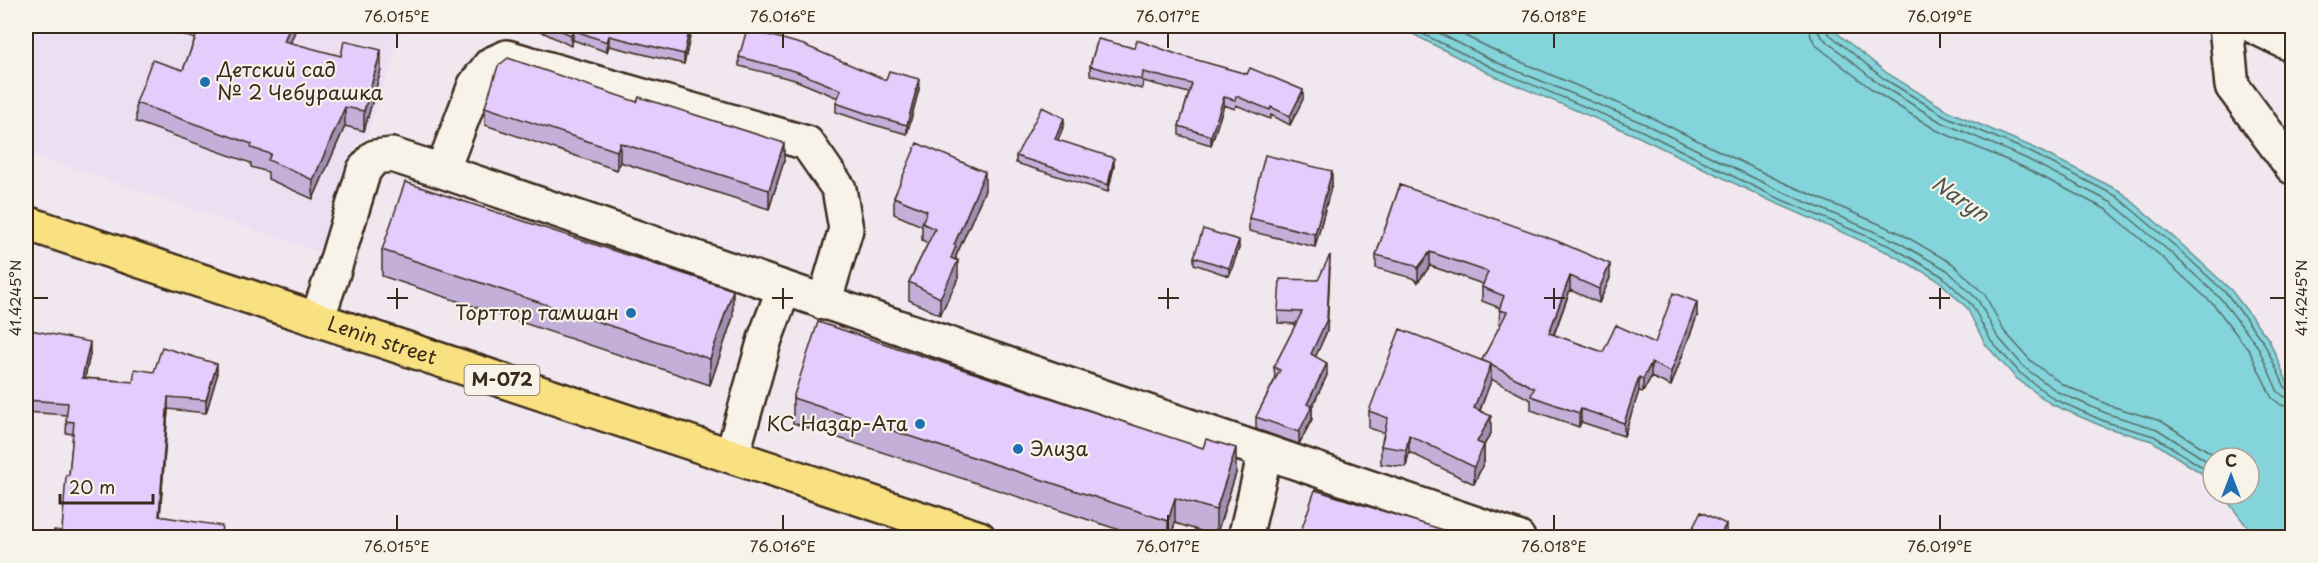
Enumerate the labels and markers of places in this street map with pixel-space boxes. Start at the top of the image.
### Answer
place label: Детский сад № 2 Чебурашка [216,54,384,107]
marker: Детский сад № 2 Чебурашка [198,75,212,89]
place label: Торттор тамшан [455,297,619,327]
marker: Торттор тамшан [624,306,638,320]
place label: КС Назар-Ата [766,408,909,438]
marker: КС Назар-Ата [913,417,927,431]
place label: Элиза [1030,433,1089,463]
marker: Элиза [1011,442,1025,456]

